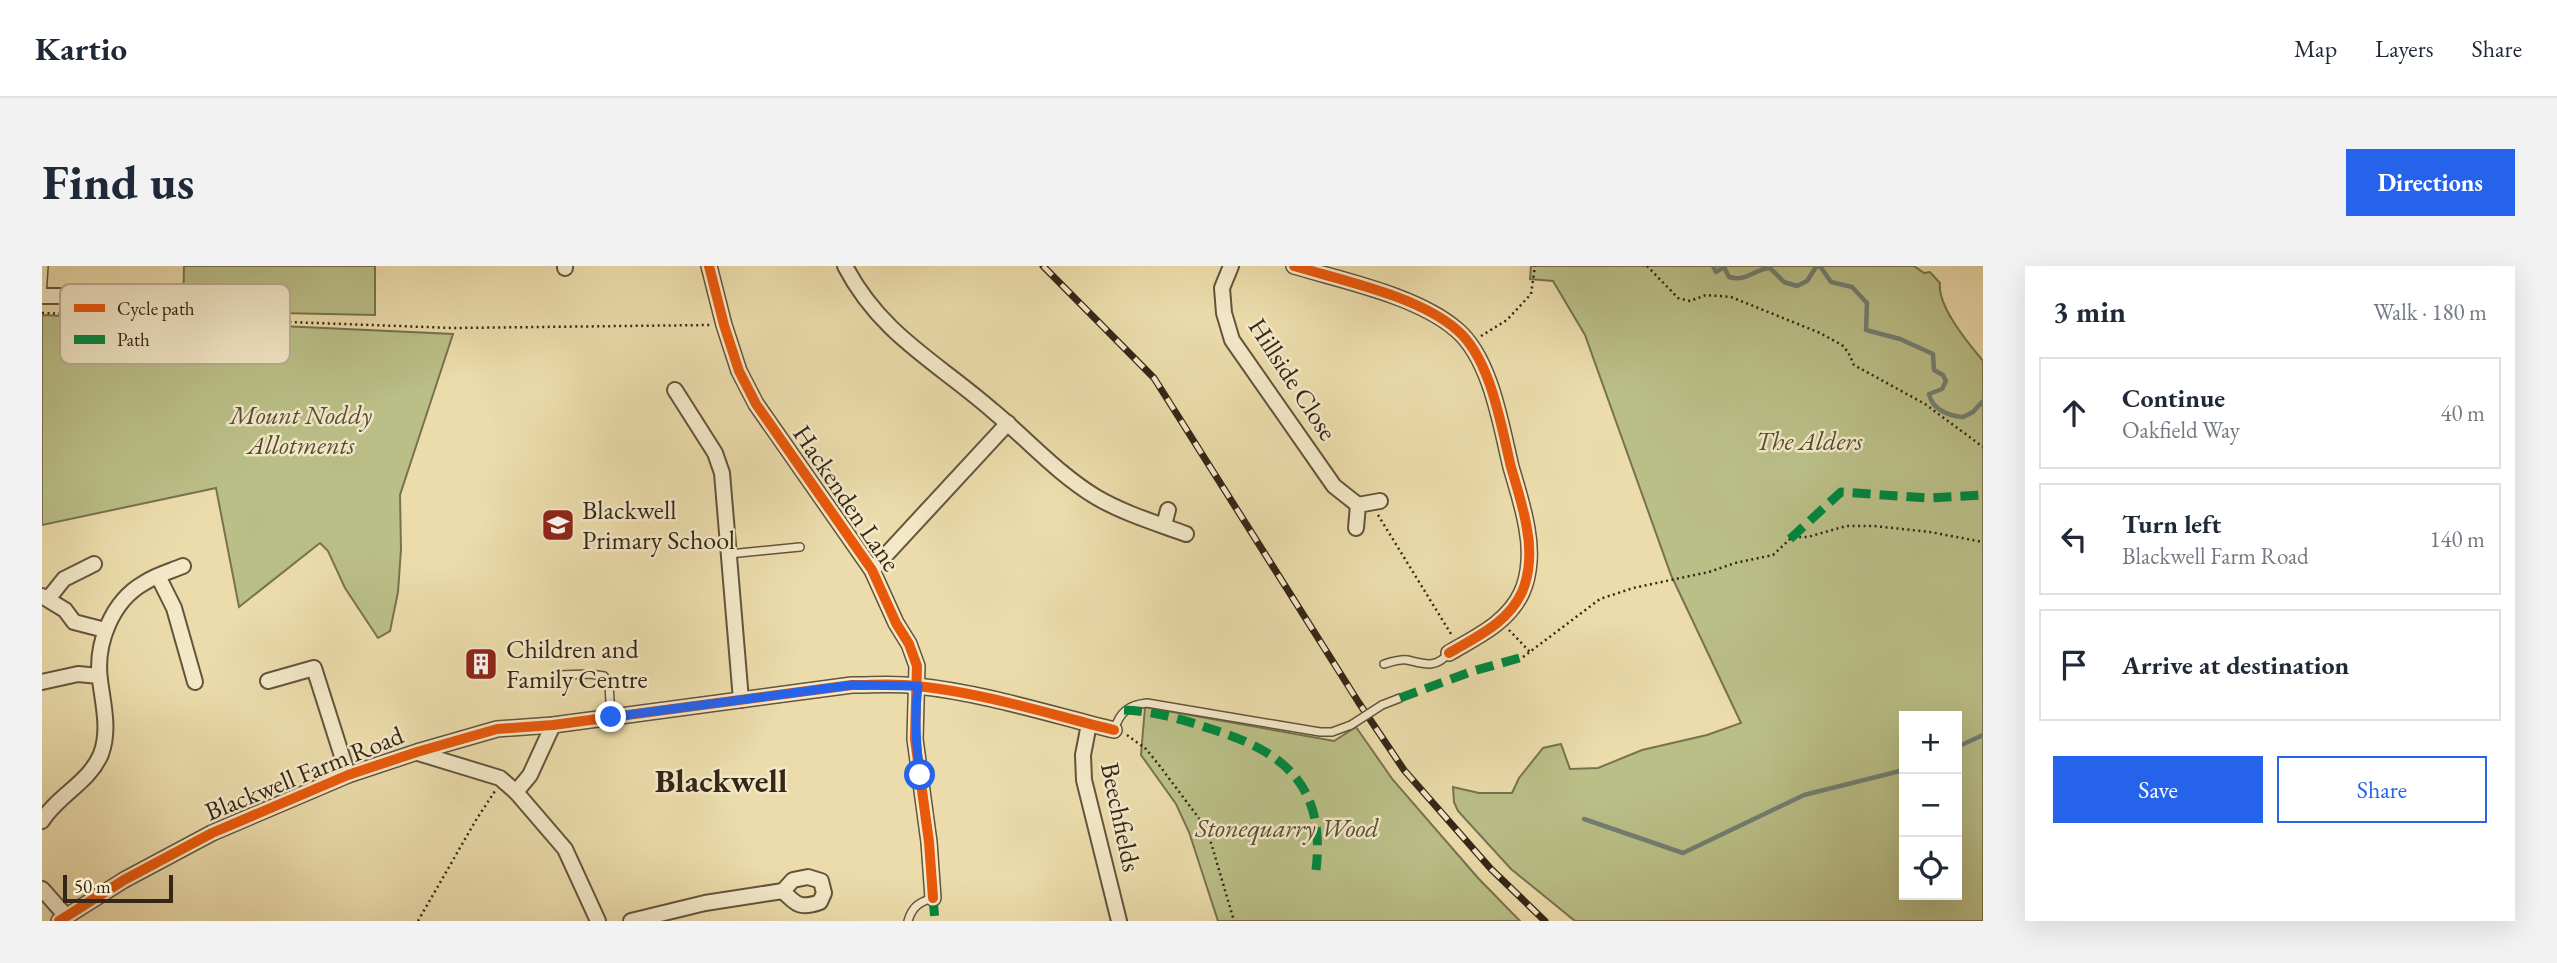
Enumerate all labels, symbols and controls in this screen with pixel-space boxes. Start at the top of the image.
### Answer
text: Kartio [35,27,127,70]
text: Map [2294,33,2337,64]
text: Layers [2375,33,2434,64]
text: Share [2472,33,2522,64]
button: Directions [2346,149,2515,216]
text: Find us [42,150,194,214]
legend [60,284,290,364]
text: 3 min [2053,292,2126,331]
text: Cycle path [117,296,195,321]
text: Walk · 180 m [2373,297,2487,327]
street label: Hillside Close [1241,311,1345,447]
text: Path [117,327,150,352]
text: Continue [2122,381,2225,415]
icon: ahead [2055,394,2093,432]
park label: Mount Noddy Allotments [228,398,373,462]
text: 40 m [2440,398,2485,428]
text: Oakfield Way [2122,415,2240,445]
street label: Hackenden Lane [785,418,909,578]
park label: The Alders [1756,424,1863,458]
place label: Blackwell Primary School [582,493,735,557]
school or university icon: Blackwell Primary School [539,506,577,544]
text: Turn left [2122,507,2221,541]
icon: left [2055,520,2093,558]
text: 140 m [2429,524,2485,554]
text: Blackwell Farm Road [2122,541,2309,571]
place label: Children and Family Centre [506,632,648,696]
building icon: Children and Family Centre [462,645,500,683]
icon: arrive [2055,646,2093,684]
text: Arrive at destination [2122,648,2349,682]
route end [595,701,626,732]
map controls [1899,711,1962,900]
button: + [1899,711,1962,774]
street label: Blackwell Farm Road [200,717,409,828]
button: Save [2053,756,2263,823]
button: Share [2277,756,2487,823]
district label: Blackwell [655,759,787,802]
route start [904,759,935,790]
street label: Beechfields [1093,759,1149,875]
button: − [1899,774,1962,837]
park label: Stonequarry Wood [1194,811,1379,846]
button: locate [1899,837,1962,900]
scale bar [63,872,173,904]
text: 50 m [74,874,111,899]

